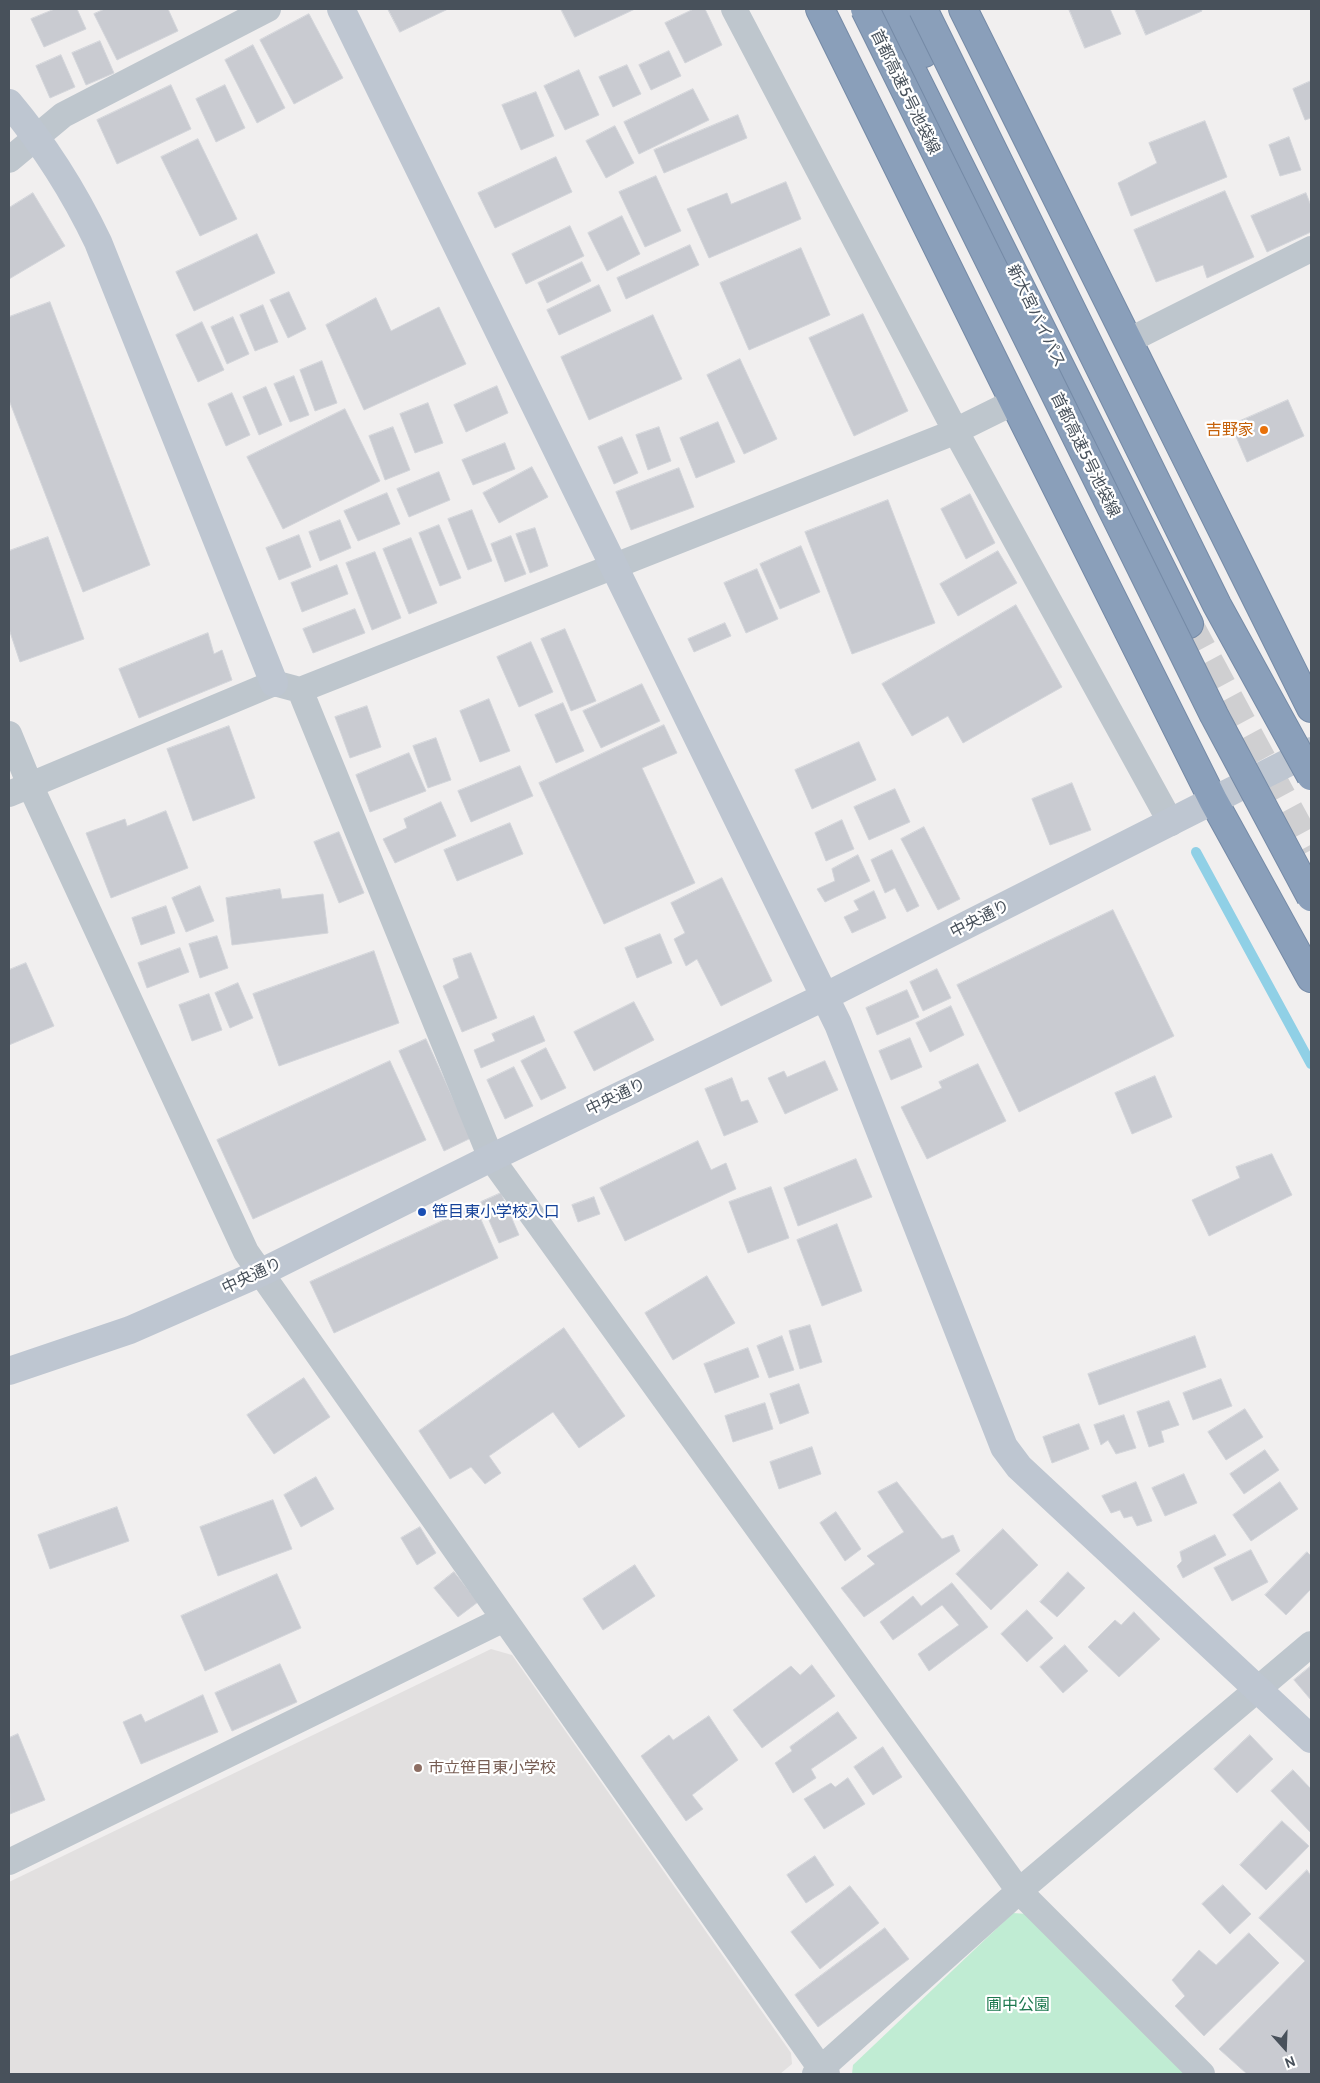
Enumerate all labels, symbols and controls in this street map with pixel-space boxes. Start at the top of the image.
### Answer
street label: 首都高速5号池袋線 [866,26,944,158]
street label: 新大宮バイパス [1003,261,1069,371]
street label: 首都高速5号池袋線 [1046,389,1124,521]
place label: 吉野家 [1206,420,1254,440]
marker: 吉野家 [1258,424,1270,436]
street label: 中央通り [947,896,1013,942]
street label: 中央通り [583,1074,649,1120]
place label: 笹目東小学校入口 [432,1202,560,1222]
marker: 笹目東小学校入口 [416,1206,428,1218]
street label: 中央通り [219,1254,285,1298]
place label: 市立笹目東小学校 [428,1758,556,1778]
marker: 市立笹目東小学校 [412,1762,424,1774]
park label: 圃中公園 [986,1995,1050,2015]
north arrow [1260,2023,1310,2073]
text: N [1282,2052,1298,2072]

